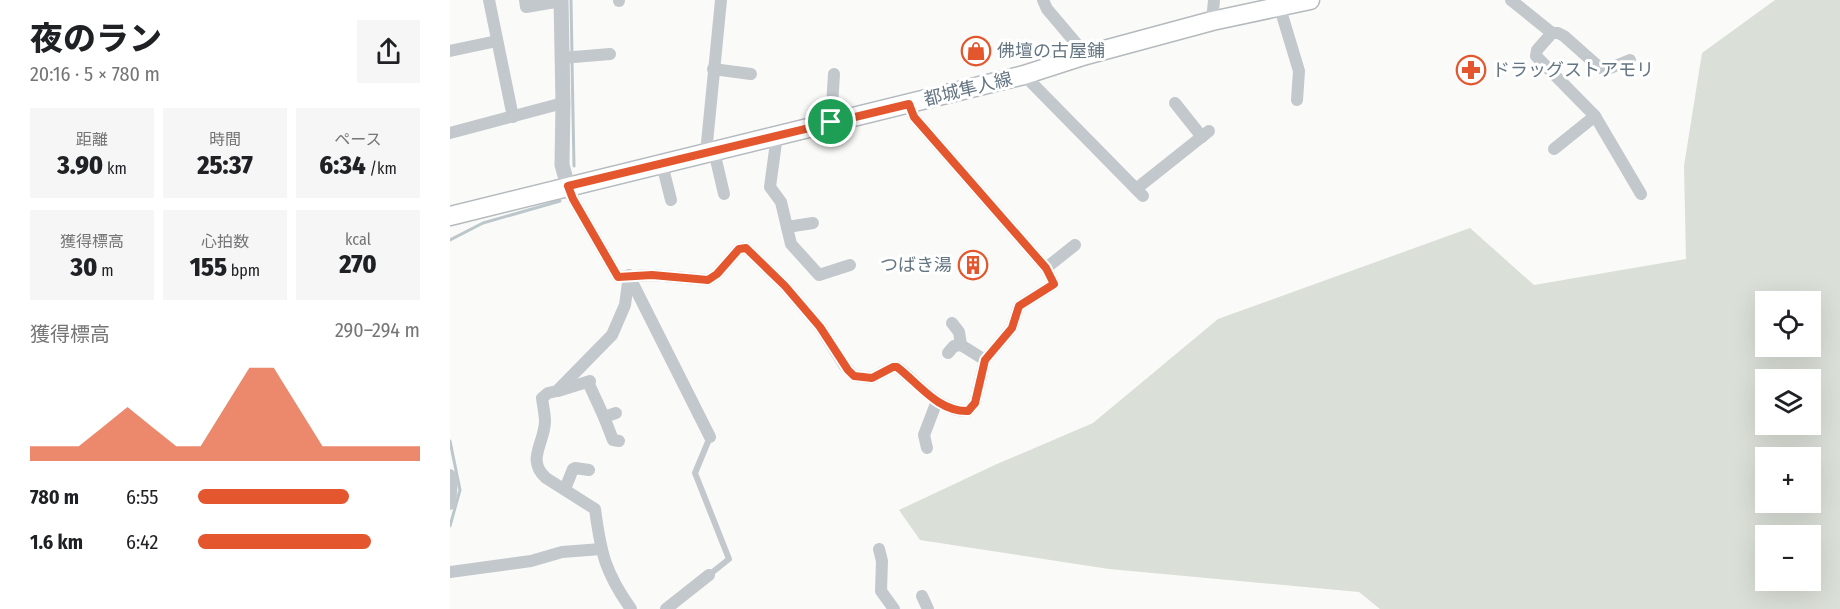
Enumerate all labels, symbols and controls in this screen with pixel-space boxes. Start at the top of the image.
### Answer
text: 夜のラン [30,19,162,59]
button: share [357,20,420,83]
shop icon: 佛壇の古屋鋪 [960,35,992,67]
place label: 佛壇の古屋鋪 [997,40,1105,62]
pharmacy icon: ドラッグストアモリ [1455,54,1487,86]
place label: ドラッグストアモリ [1492,59,1654,81]
text: 20:16 · 5 × 780 m [30,62,160,86]
street label: 都城隼人線 [922,67,1014,111]
pin [805,96,856,147]
icon: arrive [814,105,847,138]
text: 距離 [76,130,108,149]
text: 時間 [209,130,241,149]
text: ペース [334,130,382,149]
text: 3.90 [57,150,103,181]
text: 25:37 [197,150,253,181]
text: 6:34 [319,150,366,181]
text: km [103,159,127,178]
text: /km [366,159,397,178]
text: kcal [345,230,371,249]
text: 獲得標高 [60,232,124,251]
text: 心拍数 [201,232,249,251]
text: 270 [339,249,377,280]
building icon: つばき湯 [957,249,989,281]
text: 30 [71,252,97,283]
text: 155 [190,252,227,283]
place label: つばき湯 [880,254,952,276]
text: m [97,261,113,280]
text: bpm [227,261,260,280]
map controls [1755,291,1821,591]
button: locate [1755,291,1821,357]
text: 290–294 m [335,318,420,342]
text: 獲得標高 [30,322,110,346]
button: layers [1755,369,1821,435]
button: + [1755,447,1821,513]
text: 780 m [30,485,79,509]
text: 6:55 [126,485,159,509]
button: − [1755,525,1821,591]
text: 1.6 km [30,530,83,554]
text: 6:42 [126,530,158,554]

